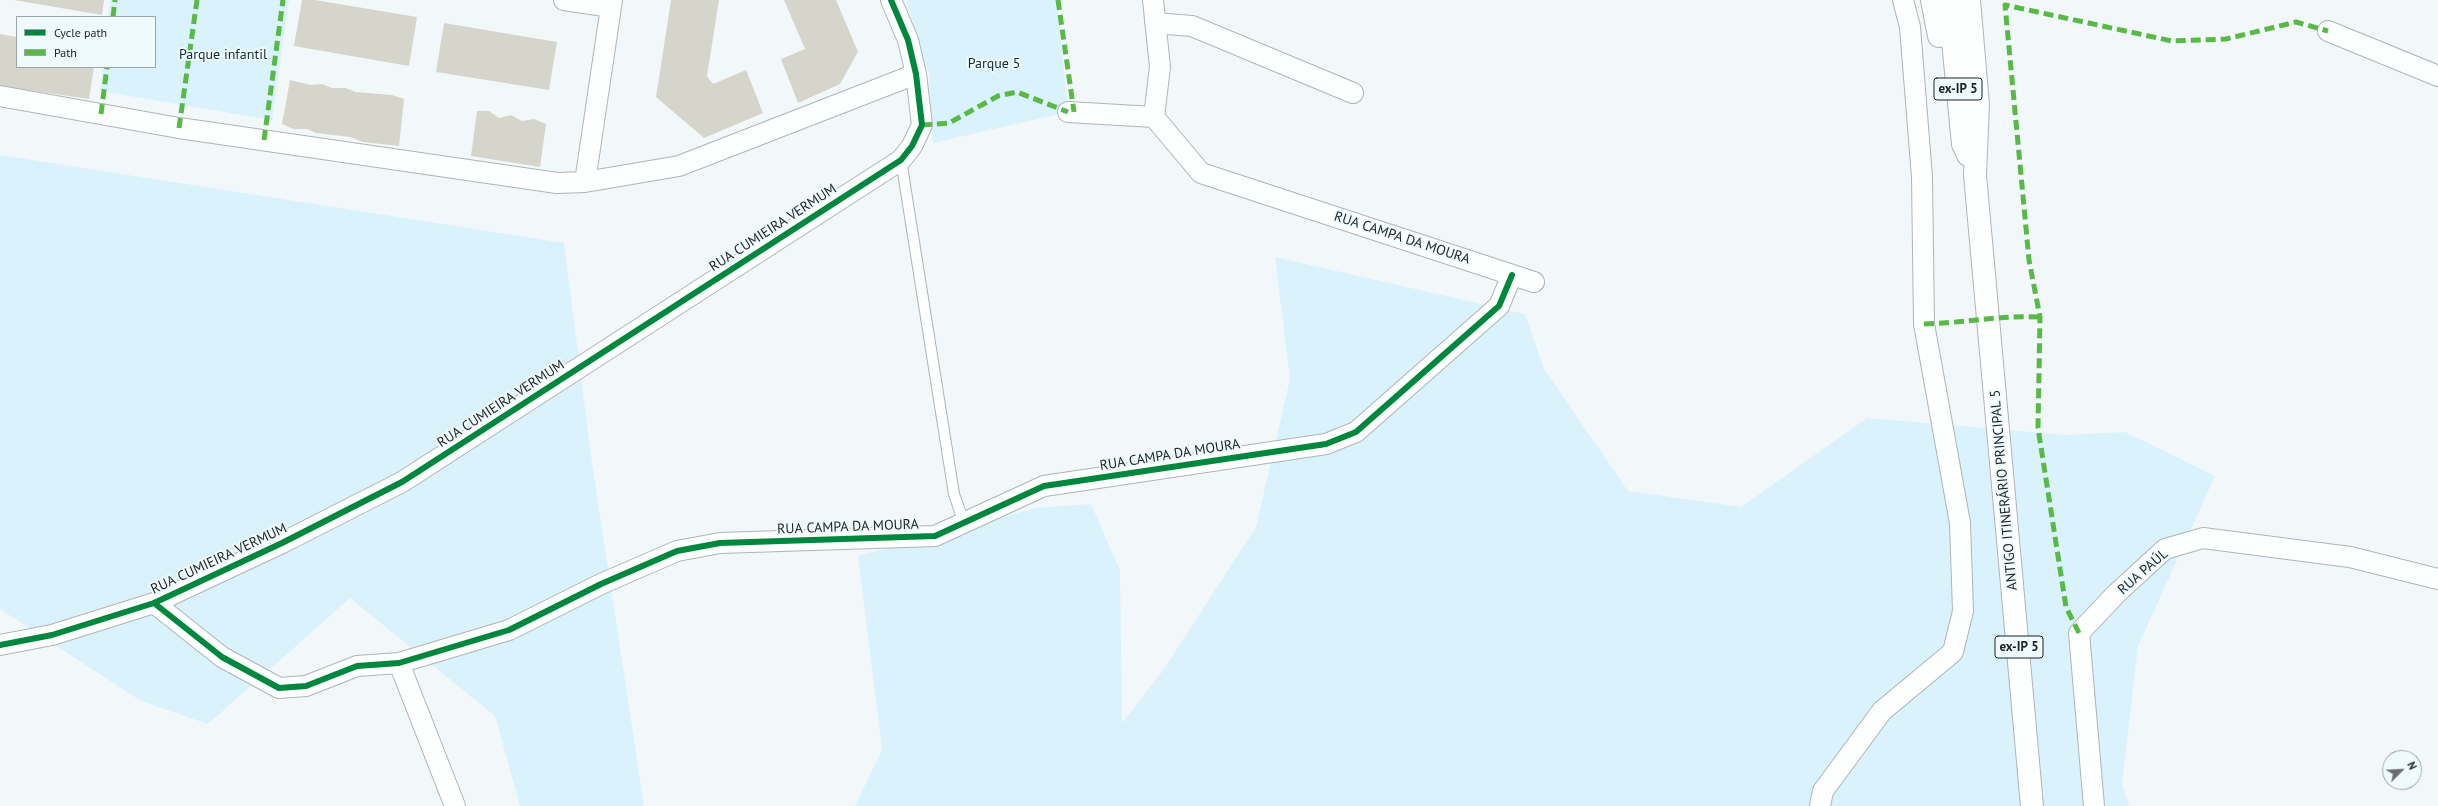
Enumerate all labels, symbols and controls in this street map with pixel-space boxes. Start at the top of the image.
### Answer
legend [16,16,156,68]
text: Cycle path [54,25,107,40]
text: Path [54,45,77,60]
park label: Parque infantil [179,47,267,63]
park label: Parque 5 [968,56,1020,72]
road number: ex-IP 5 [1934,78,1982,100]
street label: RUA CUMIEIRA VERMUM [706,181,840,275]
street label: RUA CAMPA DA MOURA [1332,208,1472,268]
street label: RUA CUMIEIRA VERMUM [434,357,568,451]
street label: ANTIGO ITINERÁRIO PRINCIPAL 5 [1987,389,2021,591]
street label: RUA CAMPA DA MOURA [1099,436,1241,474]
street label: RUA CAMPA DA MOURA [777,516,919,538]
street label: RUA CUMIEIRA VERMUM [148,520,290,598]
street label: RUA PAÚL [2115,546,2171,598]
road number: ex-IP 5 [1995,636,2043,658]
north arrow [2382,750,2422,790]
text: N [2404,759,2420,772]

